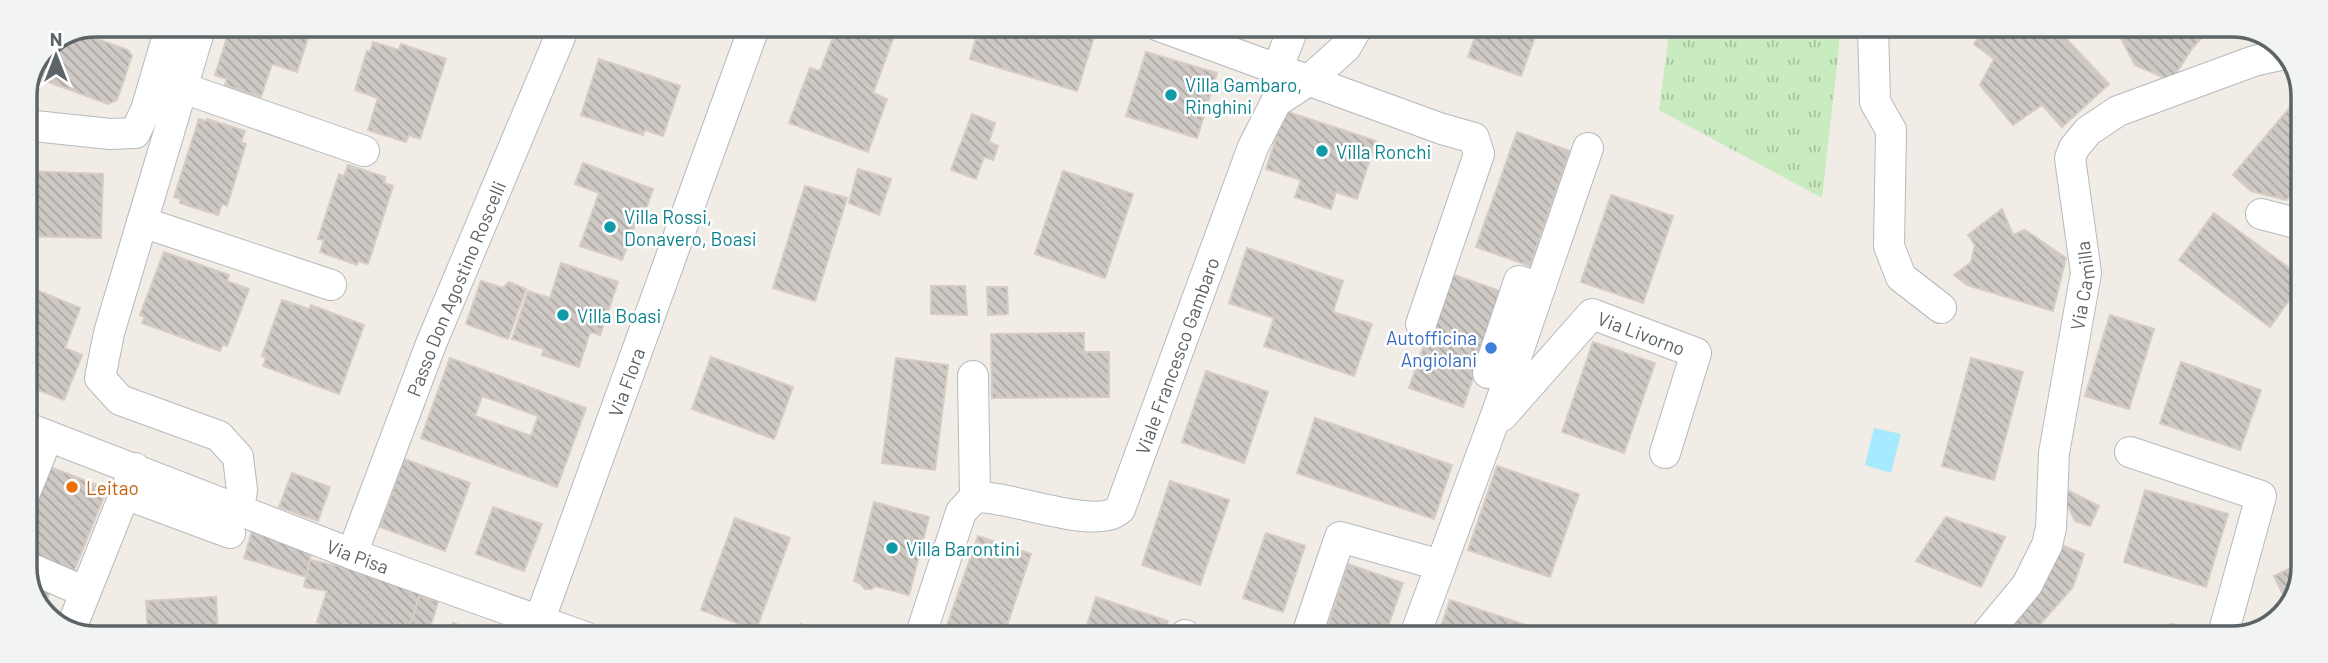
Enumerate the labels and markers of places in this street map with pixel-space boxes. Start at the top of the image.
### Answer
place label: Villa Gambaro, Ringhini [1185,73,1302,118]
marker: Villa Gambaro, Ringhini [1163,87,1179,103]
place label: Villa Ronchi [1336,140,1431,163]
marker: Villa Ronchi [1314,143,1330,159]
place label: Villa Rossi, Donavero, Boasi [624,205,757,250]
marker: Villa Rossi, Donavero, Boasi [602,219,618,235]
place label: Villa Boasi [577,304,661,327]
marker: Villa Boasi [555,307,571,323]
place label: Autofficina Angiolani [1386,326,1477,371]
marker: Autofficina Angiolani [1483,340,1499,356]
place label: Leitao [86,476,139,499]
marker: Leitao [64,479,80,495]
place label: Villa Barontini [906,537,1020,560]
marker: Villa Barontini [884,540,900,556]

